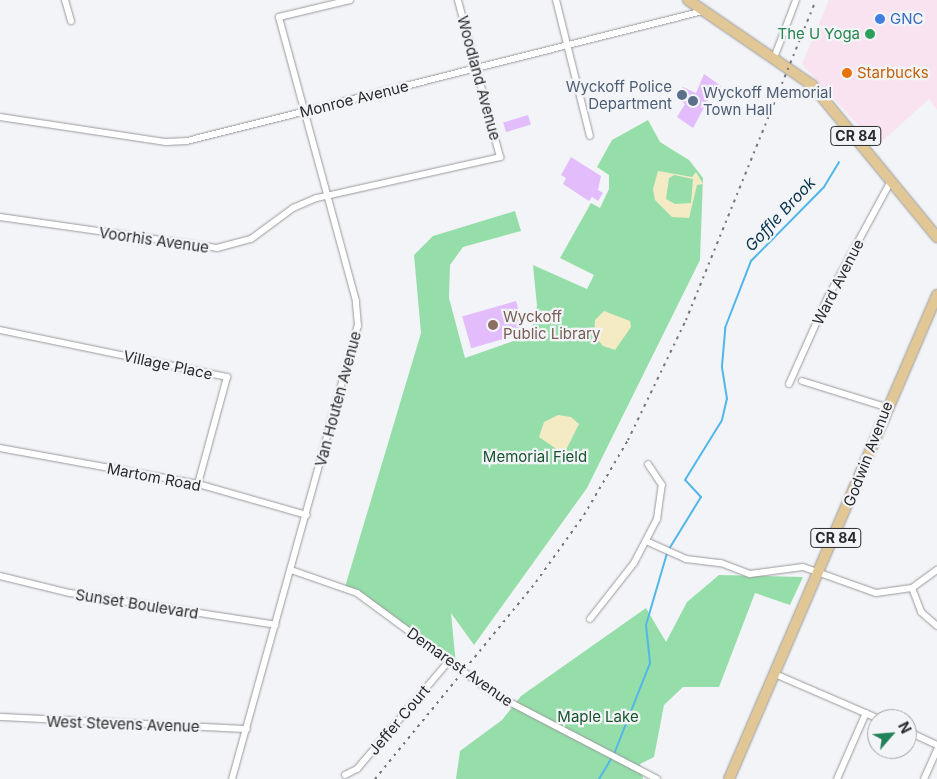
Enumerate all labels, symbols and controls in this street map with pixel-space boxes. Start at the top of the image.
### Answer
place label: GNC [890,10,923,28]
marker: GNC [874,13,886,25]
street label: Woodland Avenue [454,14,504,142]
place label: The U Yoga [777,25,860,43]
marker: The U Yoga [864,28,876,40]
place label: Starbucks [857,64,929,82]
marker: Starbucks [841,67,853,79]
street label: Monroe Avenue [298,77,410,121]
place label: Wyckoff Police Department [566,77,672,112]
place label: Wyckoff Memorial Town Hall [703,83,832,118]
marker: Wyckoff Police Department [676,89,688,101]
marker: Wyckoff Memorial Town Hall [687,95,699,107]
road number: CR 84 [830,124,882,148]
water label: Goffle Brook [741,173,819,255]
street label: Voorhis Avenue [98,223,210,257]
street label: Ward Avenue [809,236,867,328]
place label: Wyckoff Public Library [503,307,600,342]
marker: Wyckoff Public Library [487,319,499,331]
street label: Van Houten Avenue [311,329,365,469]
street label: Village Place [122,347,214,383]
street label: Godwin Avenue [840,399,896,509]
park label: Memorial Field [483,448,587,466]
street label: Martom Road [106,459,202,495]
road number: CR 84 [810,526,862,550]
street label: Sunset Boulevard [74,585,200,623]
street label: Demarest Avenue [404,624,516,710]
street label: Jeffer Court [365,681,433,759]
park label: Maple Lake [557,708,639,726]
north arrow [867,709,917,759]
street label: West Stevens Avenue [46,712,200,736]
text: N [895,719,915,736]

